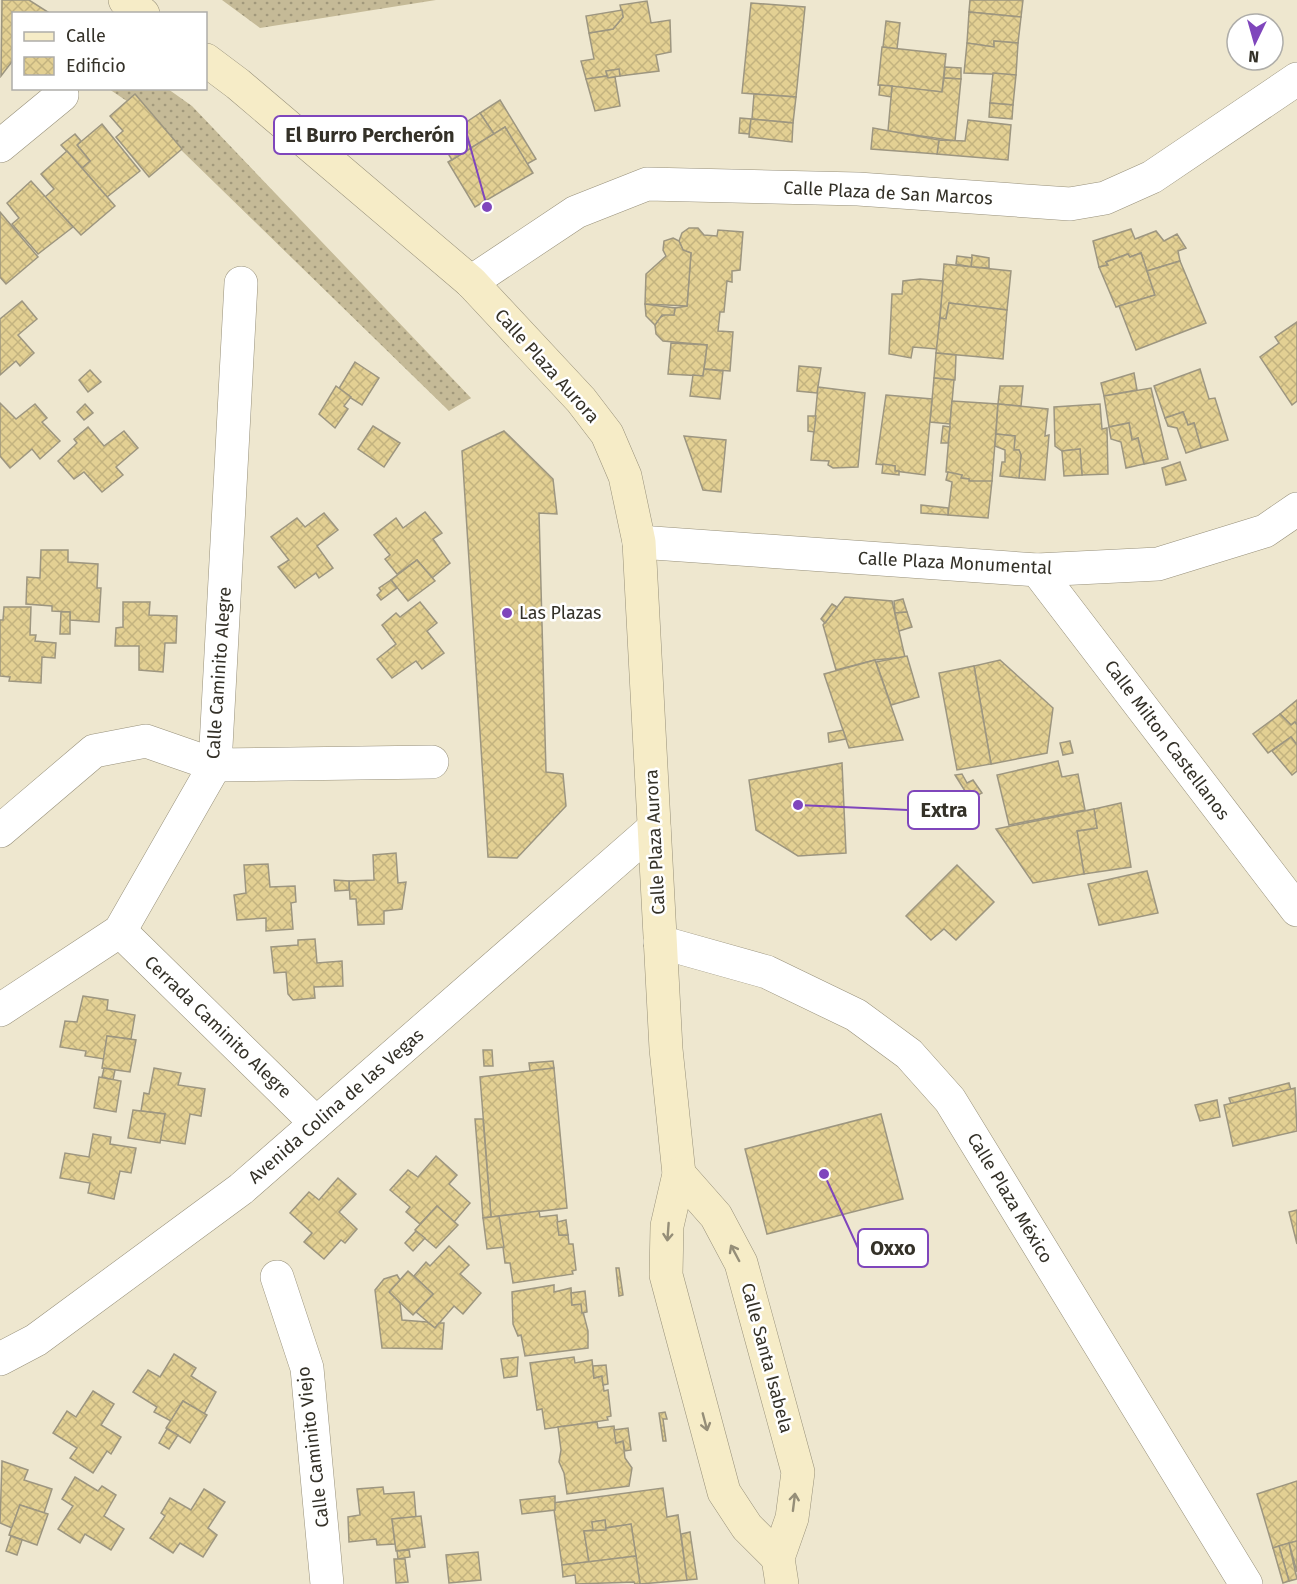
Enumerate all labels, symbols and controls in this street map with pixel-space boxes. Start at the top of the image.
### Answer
legend [12,12,207,90]
north arrow [1225,12,1285,72]
text: Calle [66,25,106,47]
text: N [1248,47,1260,66]
text: Edificio [66,55,126,77]
callout: El Burro Percherón [274,116,467,154]
text: El Burro Percherón [285,123,455,147]
street label: Calle Plaza de San Marcos [783,177,993,209]
street label: Calle Plaza Aurora [490,304,604,428]
street label: Calle Plaza Monumental [857,547,1053,579]
street label: Calle Caminito Alegre [202,586,236,760]
place label: Las Plazas [519,602,601,624]
marker: Las Plazas [500,606,514,620]
street label: Calle Milton Castellanos [1100,656,1234,824]
street label: Calle Plaza Aurora [640,769,670,915]
callout: Extra [908,791,979,829]
text: Extra [921,798,967,822]
street label: Cerrada Caminito Alegre [140,951,296,1103]
street label: Avenida Colina de las Vegas [244,1024,428,1188]
street label: Calle Plaza México [962,1129,1058,1267]
one-way arrow [662,1221,673,1241]
callout: Oxxo [858,1229,928,1267]
text: Oxxo [870,1236,916,1260]
one-way arrow [729,1245,740,1263]
street label: Calle Santa Isabela [736,1281,798,1435]
street label: Calle Caminito Viejo [292,1365,334,1529]
one-way arrow [700,1412,712,1431]
one-way arrow [789,1493,800,1513]

